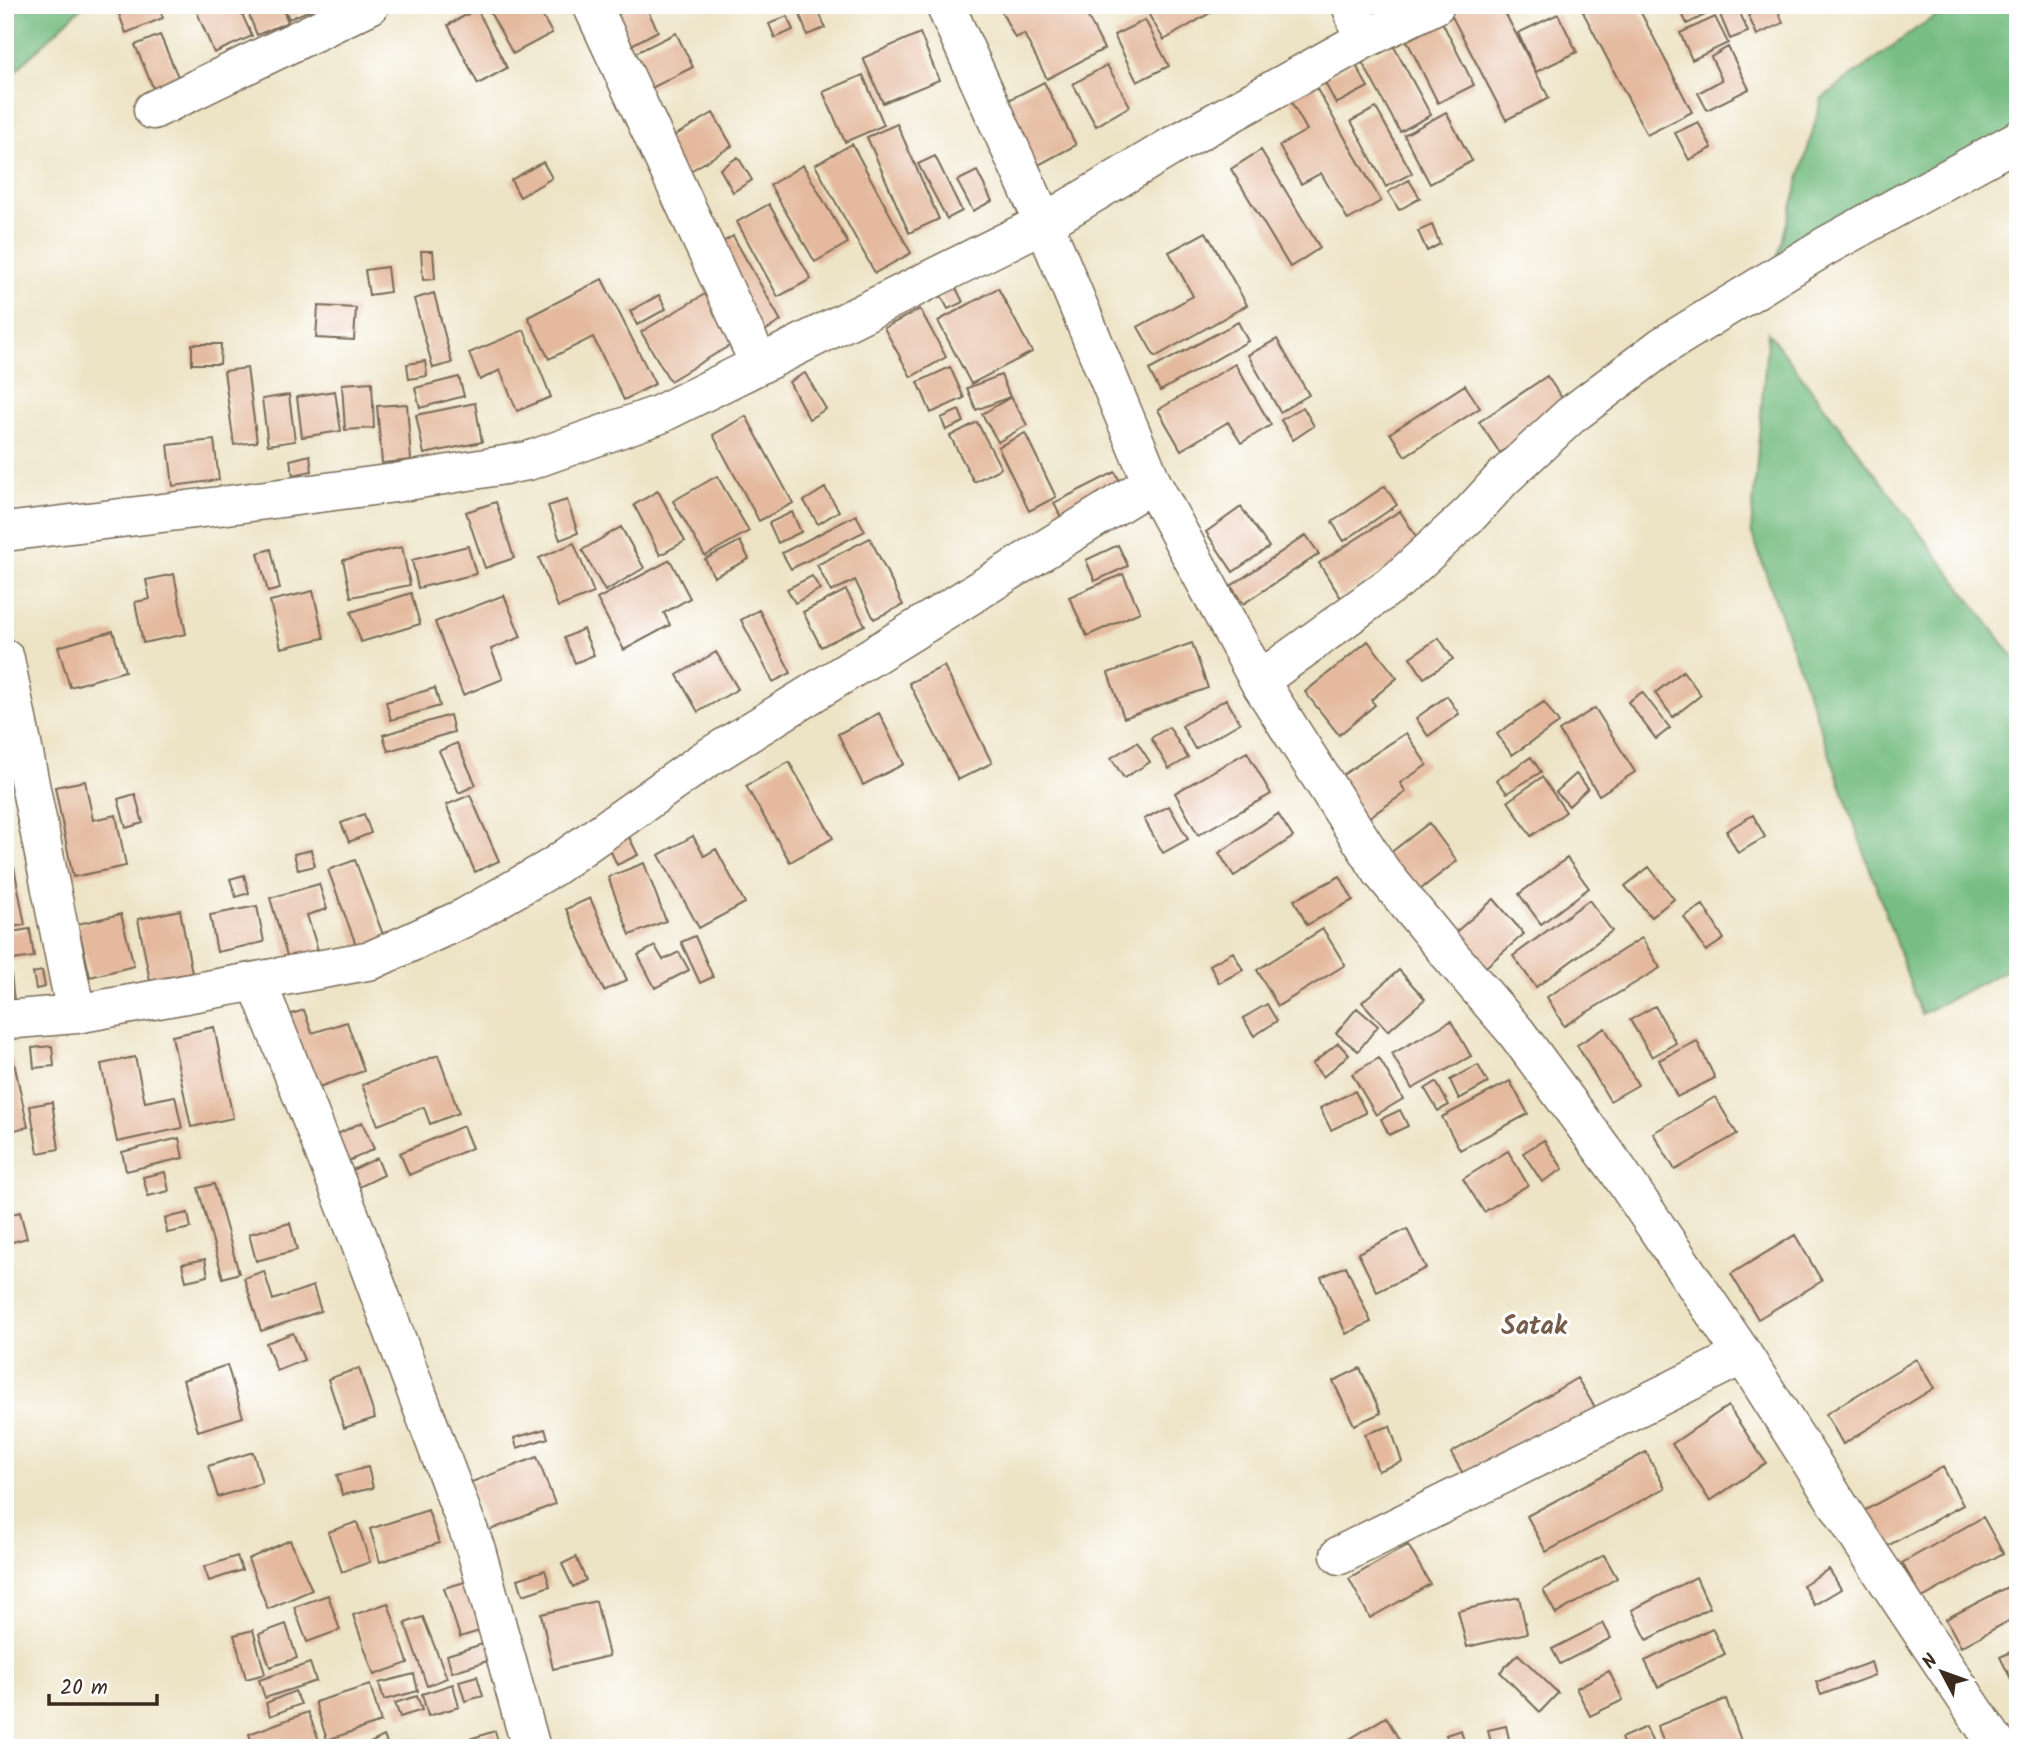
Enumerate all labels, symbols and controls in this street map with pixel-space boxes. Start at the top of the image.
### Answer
district label: Satak [1501,1306,1568,1348]
north arrow [1908,1638,1978,1708]
text: N [1915,1648,1946,1677]
scale bar [49,1662,158,1706]
text: 20 m [60,1672,108,1705]

